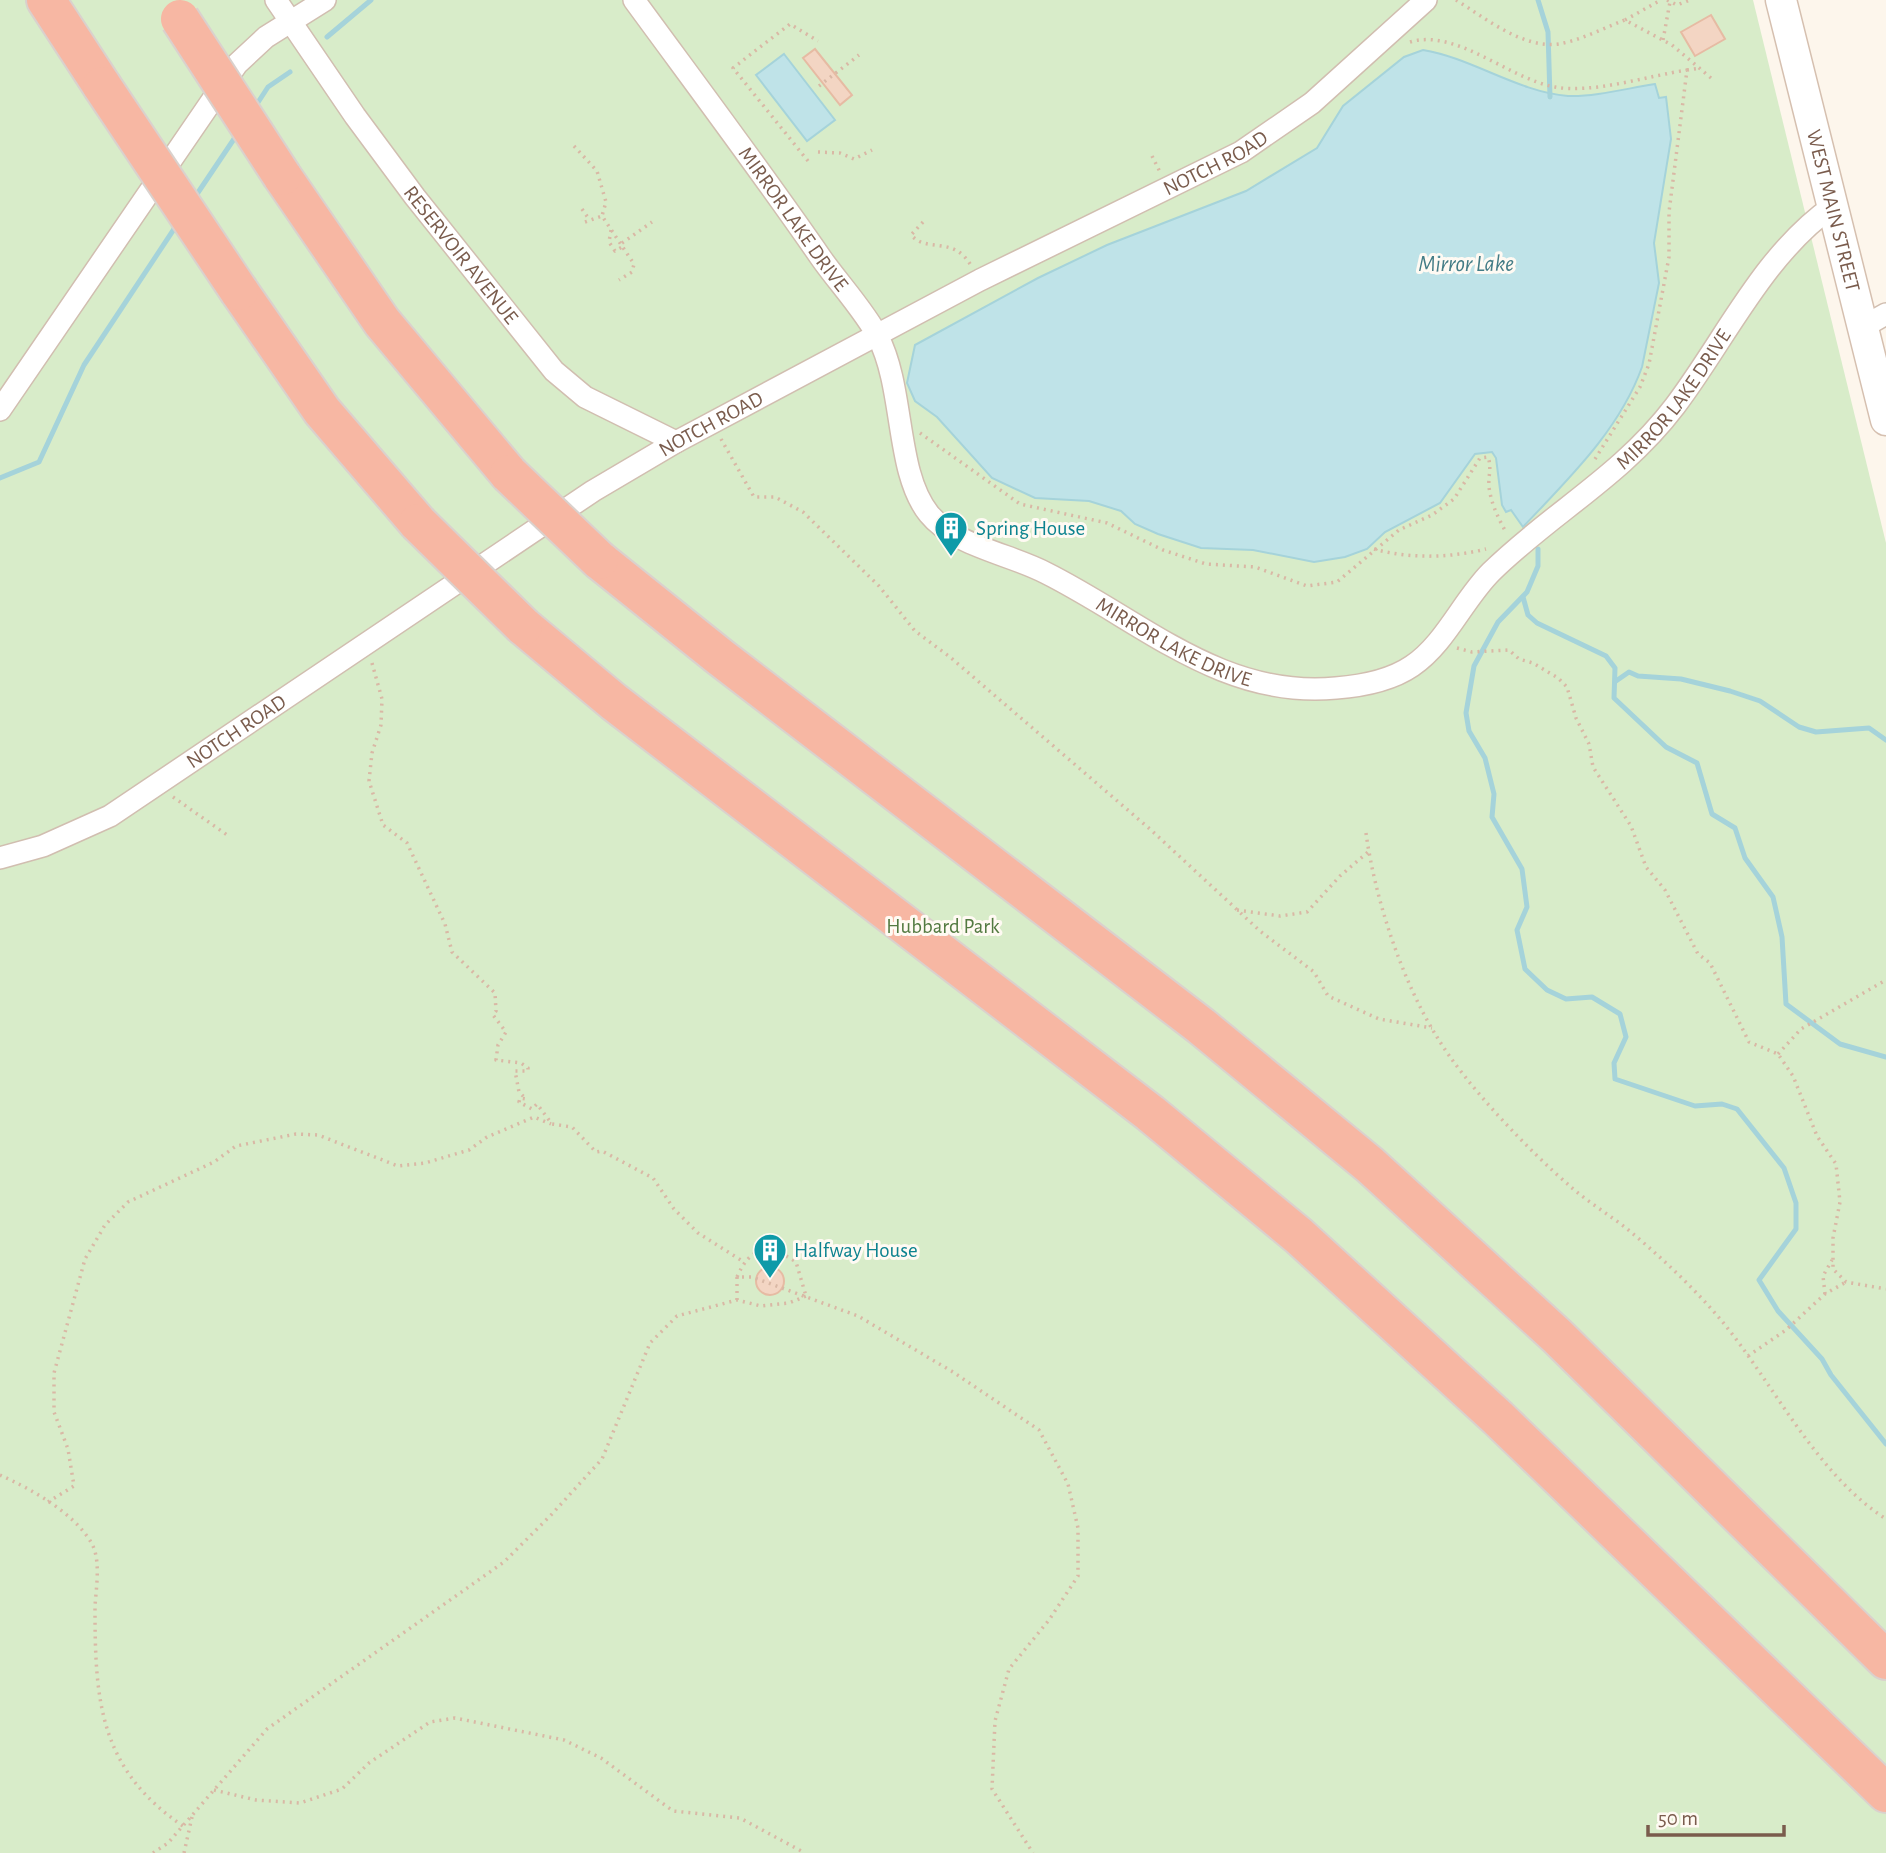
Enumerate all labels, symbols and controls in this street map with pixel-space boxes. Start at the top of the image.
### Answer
street label: NOTCH ROAD [1160,126,1271,199]
street label: WEST MAIN STREET [1803,127,1864,294]
street label: MIRROR LAKE DRIVE [735,143,853,295]
street label: RESERVOIR AVENUE [400,182,522,328]
water label: Mirror Lake [1418,253,1514,276]
street label: MIRROR LAKE DRIVE [1612,325,1734,473]
street label: NOTCH ROAD [655,387,766,460]
building icon: Spring House [932,509,970,558]
place label: Spring House [976,518,1085,539]
street label: MIRROR LAKE DRIVE [1093,593,1254,690]
street label: NOTCH ROAD [183,690,290,772]
park label: Hubbard Park [886,916,1000,937]
building icon: Halfway House [751,1231,789,1280]
place label: Halfway House [794,1240,918,1261]
scale bar [1648,1794,1784,1838]
text: 50 m [1658,1808,1698,1829]

